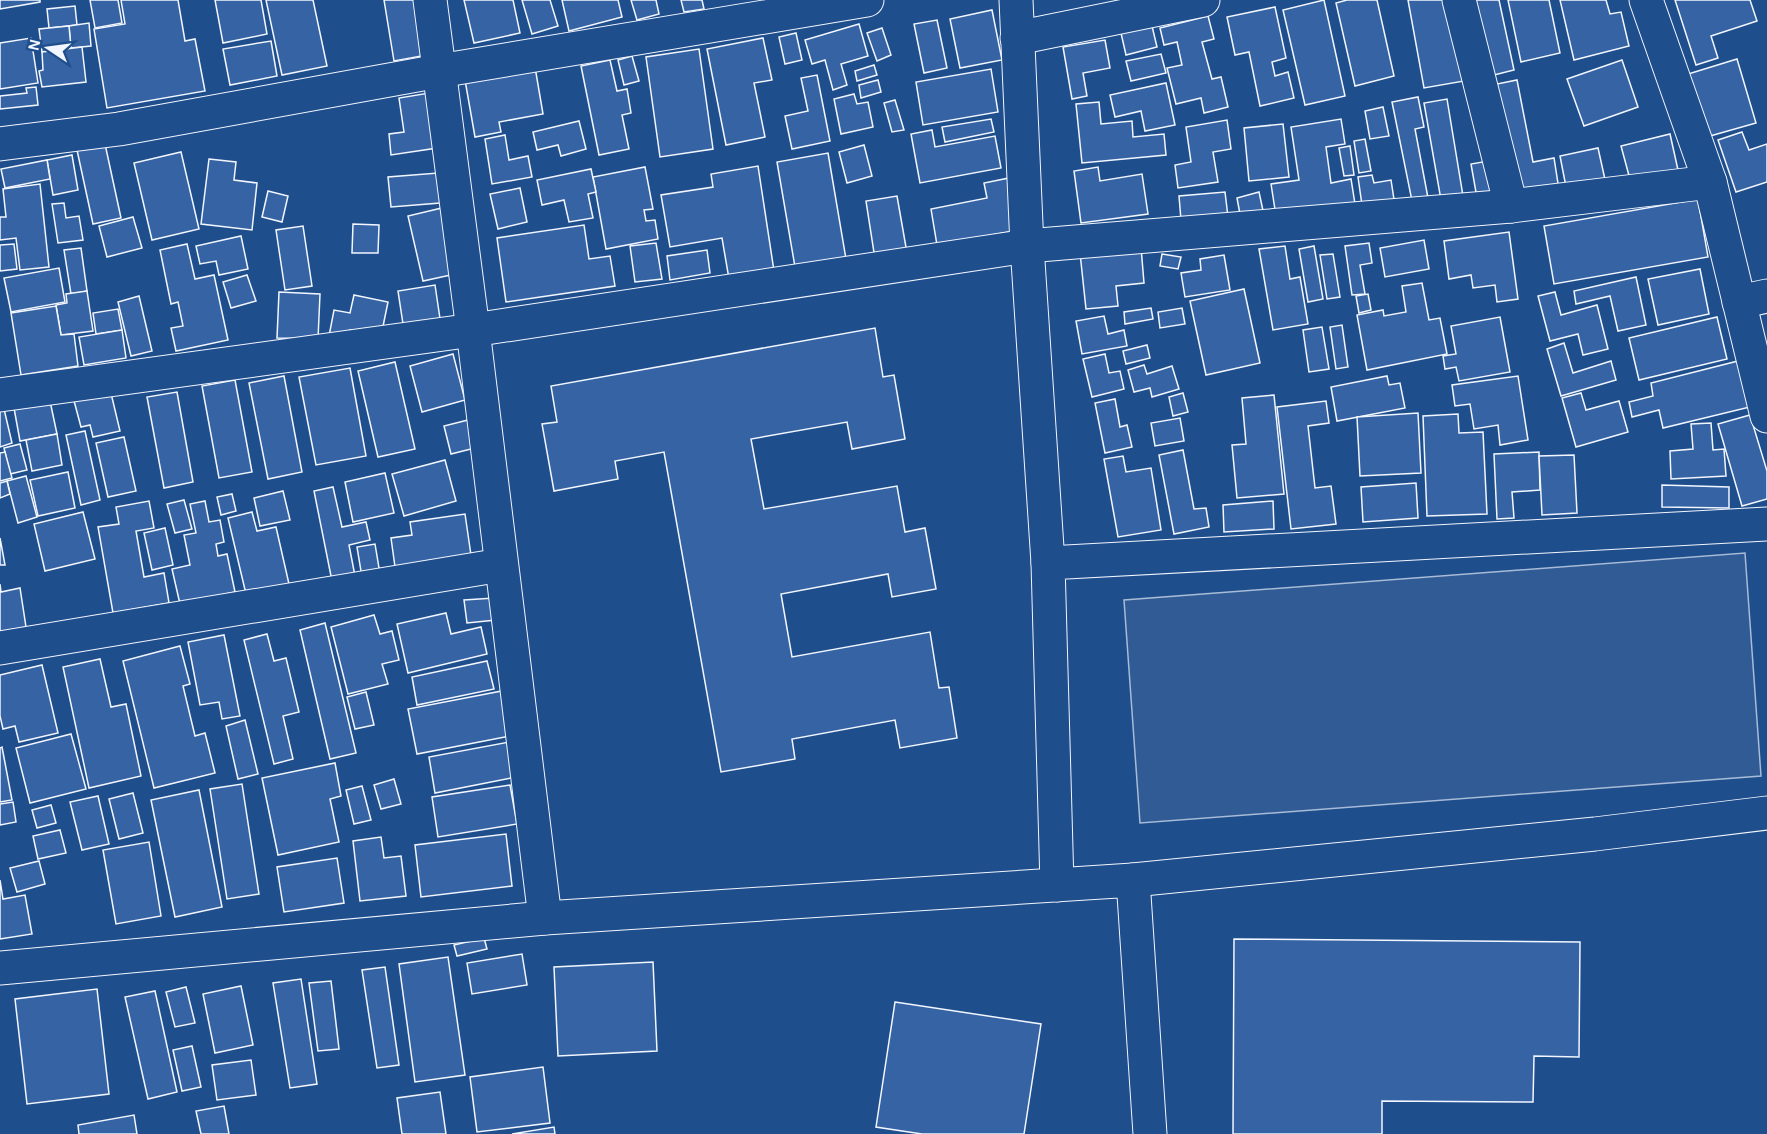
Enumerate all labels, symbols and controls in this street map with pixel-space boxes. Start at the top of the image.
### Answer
north arrow [18,18,78,78]
text: N [25,38,43,52]

